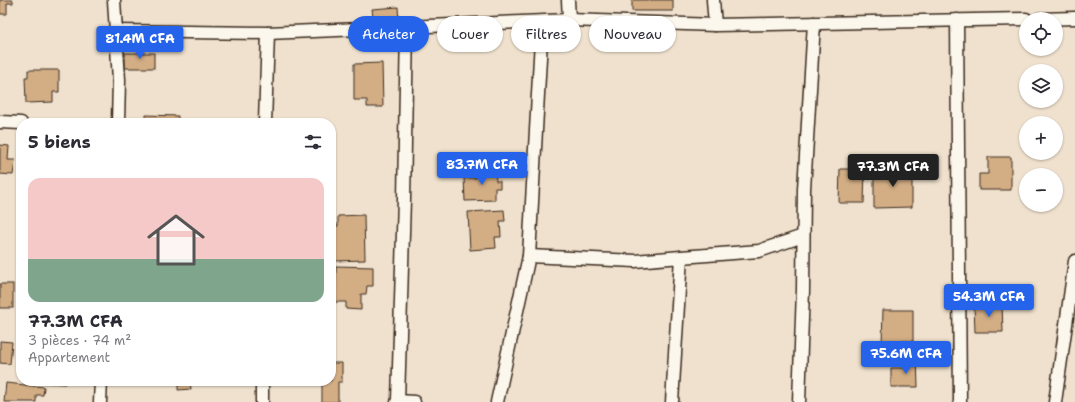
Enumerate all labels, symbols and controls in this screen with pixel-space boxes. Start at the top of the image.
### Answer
map controls [1019,12,1063,212]
button: locate [1019,12,1063,56]
chip: Acheter [348,16,429,52]
chip: Louer [437,16,503,52]
chip: Filtres [511,16,581,52]
chip: Nouveau [589,16,676,52]
pin: 81.4M CFA [94,26,186,60]
text: 81.4M CFA [105,30,175,47]
button: layers [1019,64,1063,108]
button: + [1019,116,1063,160]
text: 5 biens [28,131,91,153]
icon: filters [302,131,324,153]
pin: 83.7M CFA [436,152,528,186]
pin: 77.3M CFA [847,154,939,188]
text: 83.7M CFA [446,156,518,173]
text: 77.3M CFA [857,158,929,175]
button: − [1019,168,1063,212]
icon: home [140,204,212,276]
pin: 54.3M CFA [943,284,1035,318]
text: 54.3M CFA [953,288,1025,305]
text: 77.3M CFA [28,310,123,332]
text: 3 pièces · 74 m² [28,332,131,349]
pin: 75.6M CFA [860,341,952,375]
text: 75.6M CFA [870,345,942,362]
text: Appartement [28,349,110,366]

